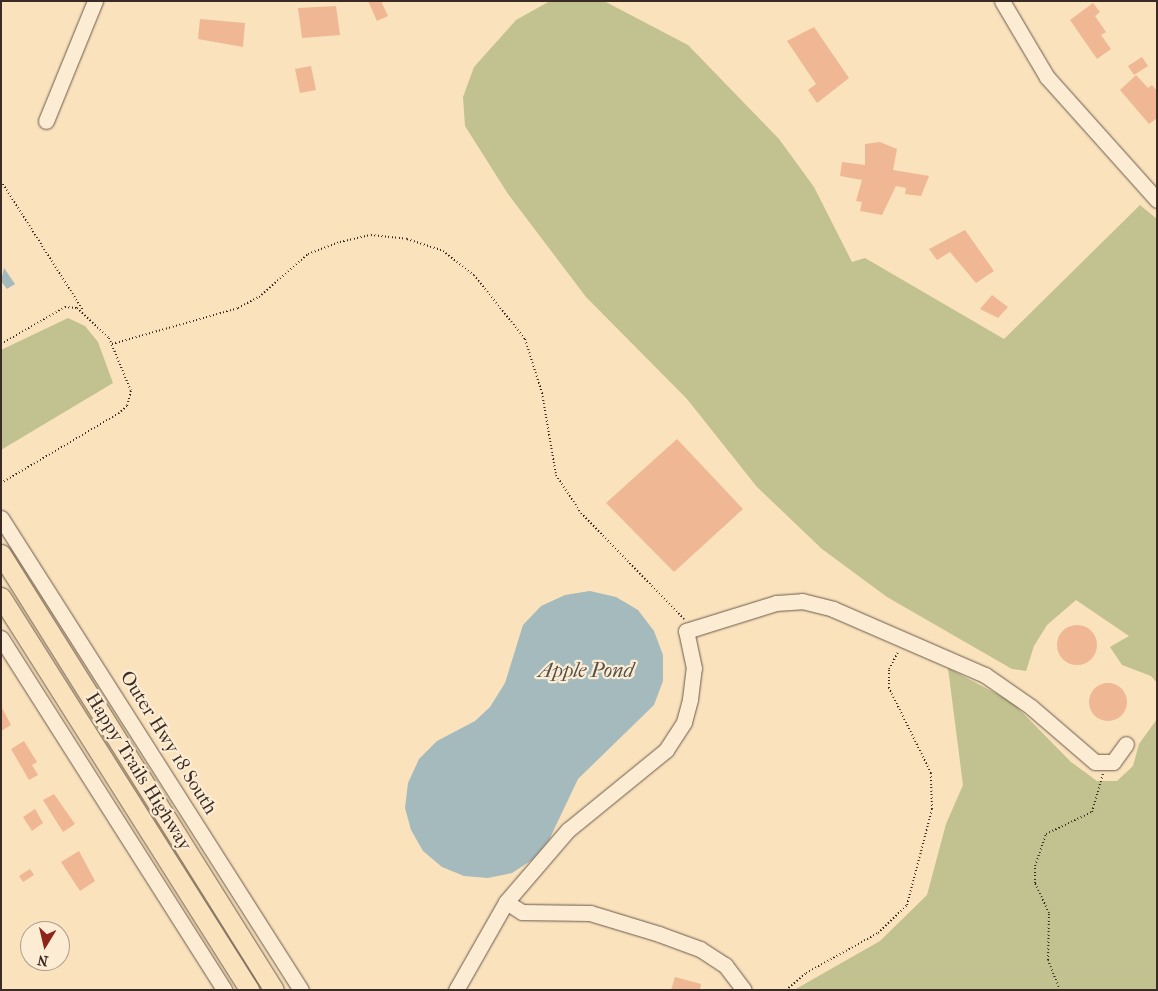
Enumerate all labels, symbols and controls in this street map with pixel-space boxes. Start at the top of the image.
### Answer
water label: Apple Pond [538,658,634,682]
street label: Outer Hwy 18 South [115,667,221,819]
street label: Happy Trails Highway [80,689,196,855]
north arrow [20,921,70,971]
text: N [36,951,49,970]

